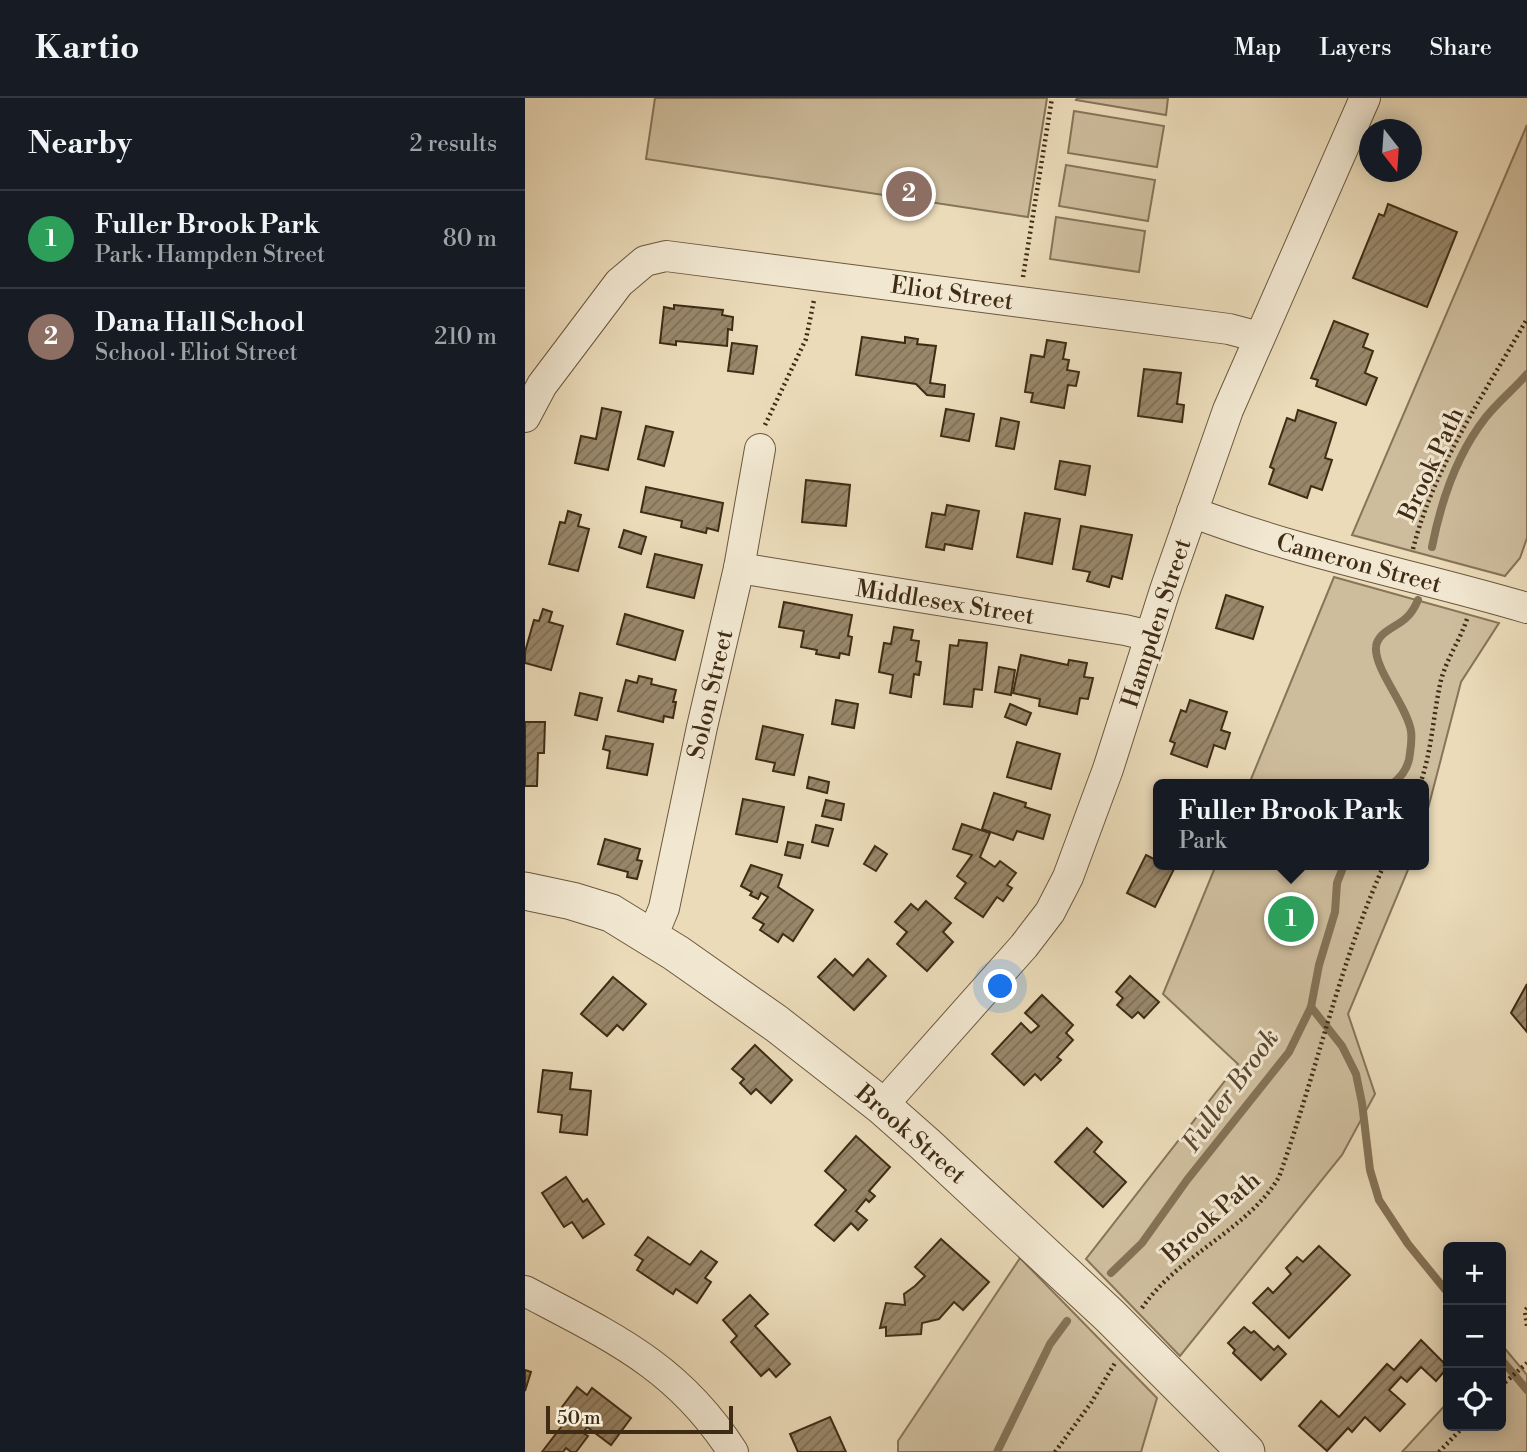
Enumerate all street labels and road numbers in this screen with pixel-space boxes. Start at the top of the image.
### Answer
street label: Eliot Street [889,271,1016,318]
street label: Brook Path [1392,403,1471,527]
street label: Cameron Street [1273,528,1445,601]
street label: Hampden Street [1115,534,1199,712]
street label: Middlesex Street [853,574,1037,632]
street label: Solon Street [681,626,741,762]
street label: Brook Street [848,1078,972,1191]
street label: Brook Path [1156,1166,1267,1270]

